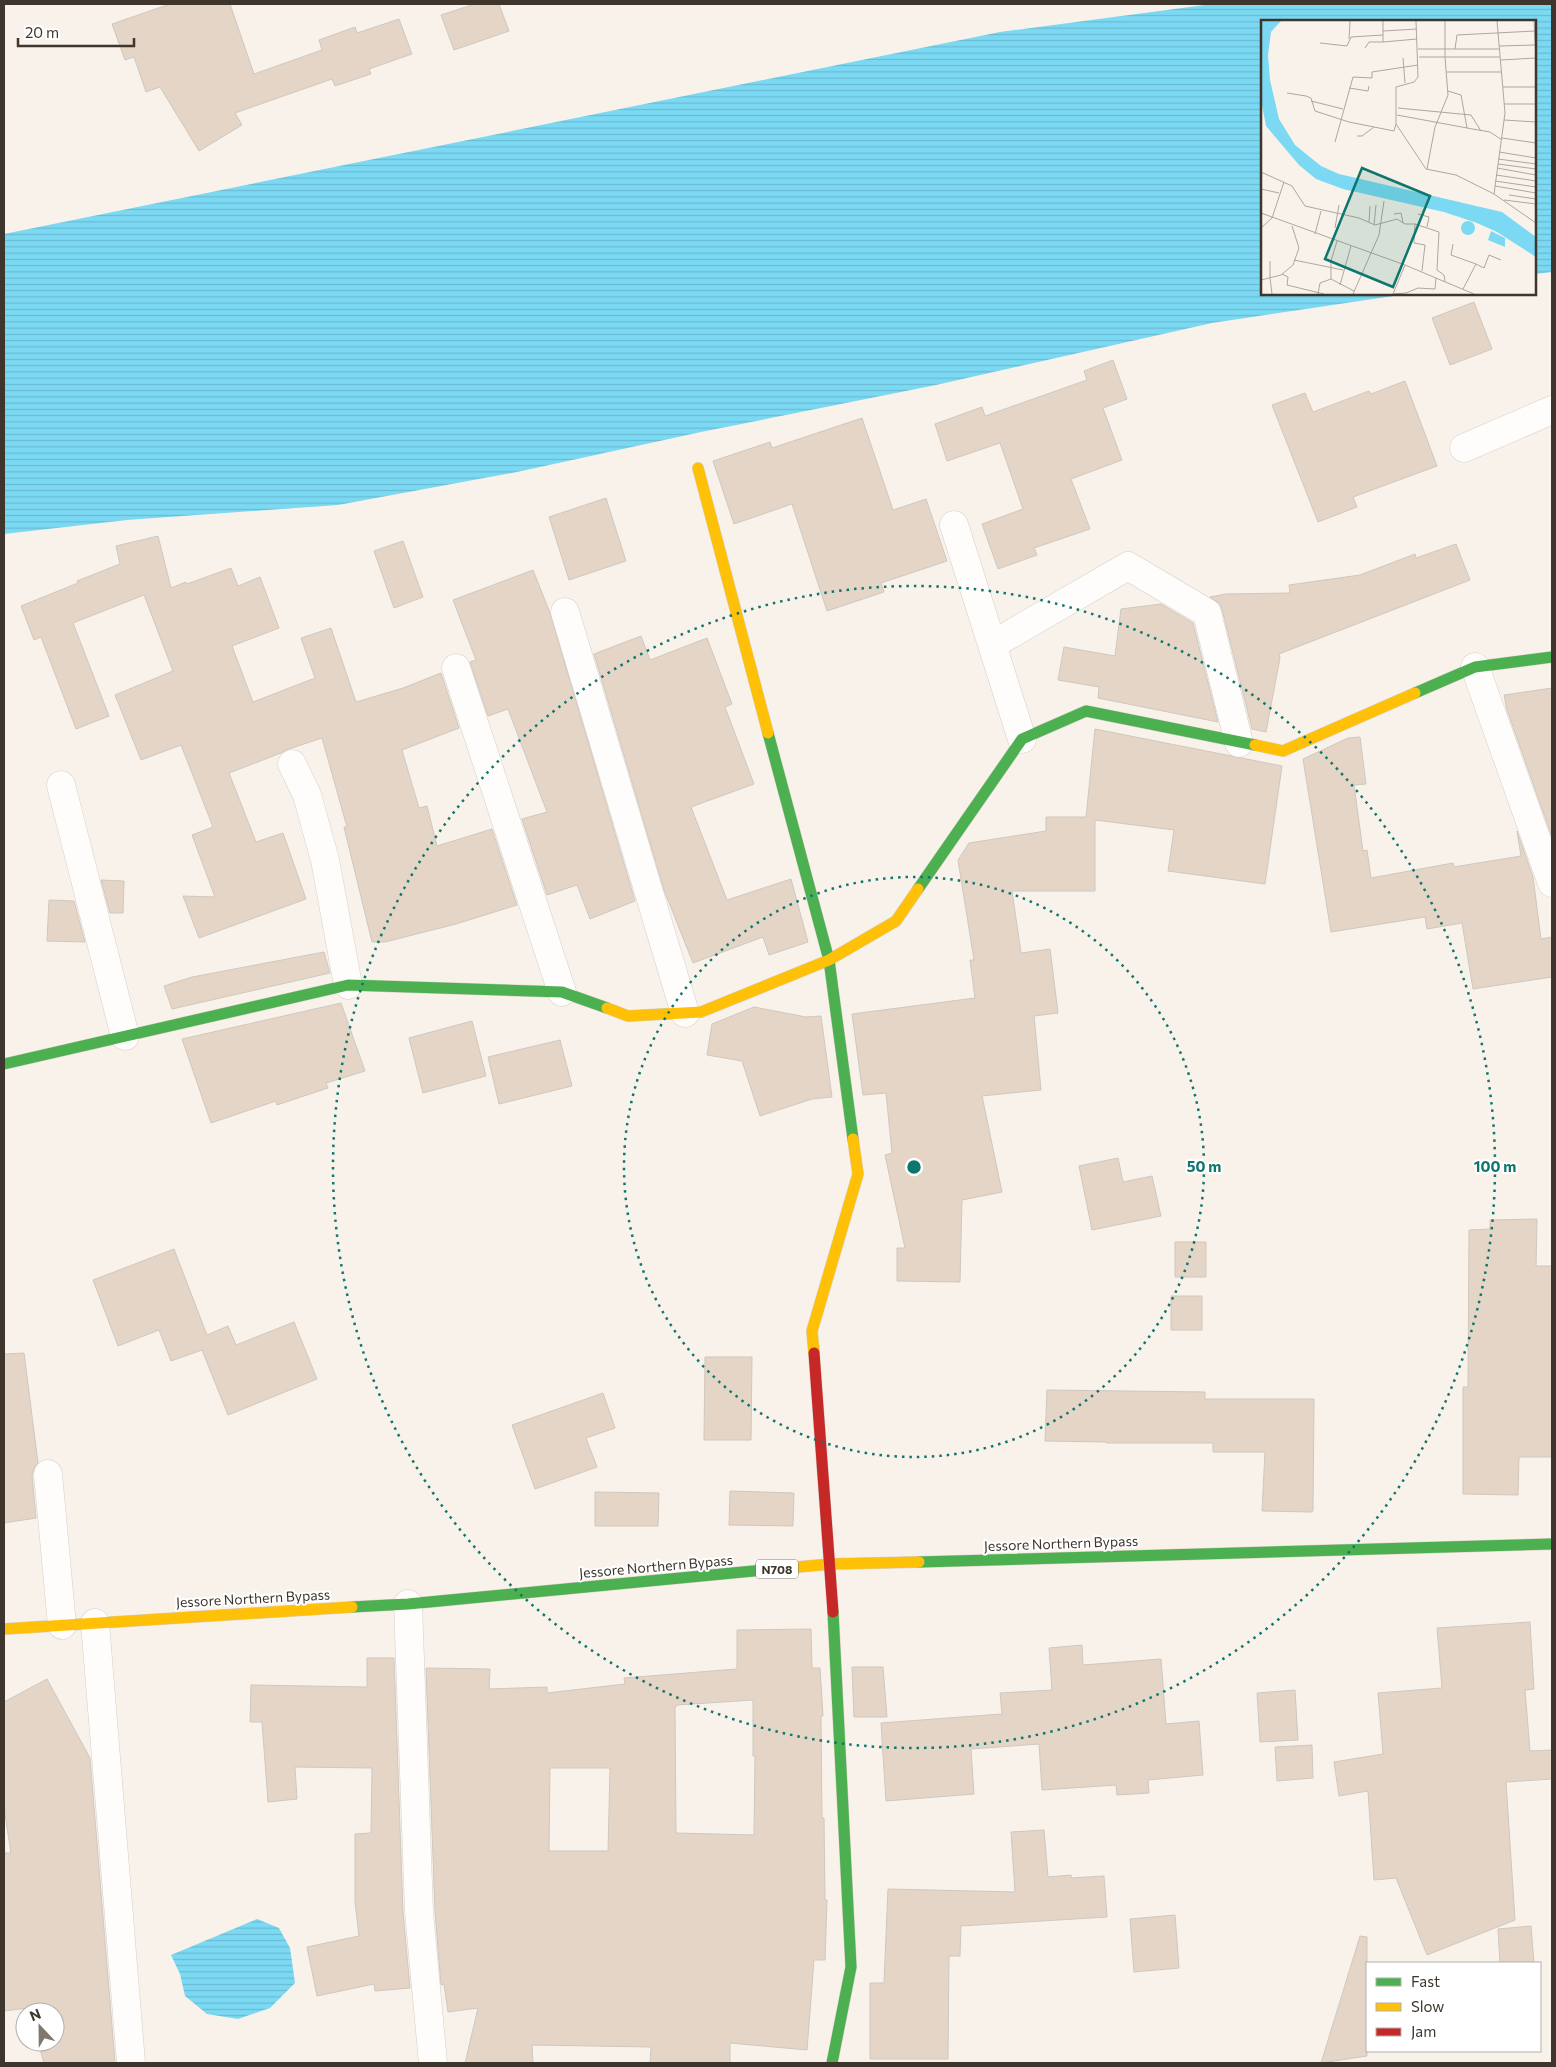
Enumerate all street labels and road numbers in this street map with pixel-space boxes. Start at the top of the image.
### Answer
street label: Jessore Northern Bypass [984,1532,1138,1554]
street label: Jessore Northern Bypass [578,1551,734,1581]
road number: N708 [756,1560,798,1578]
street label: Jessore Northern Bypass [175,1585,331,1611]

